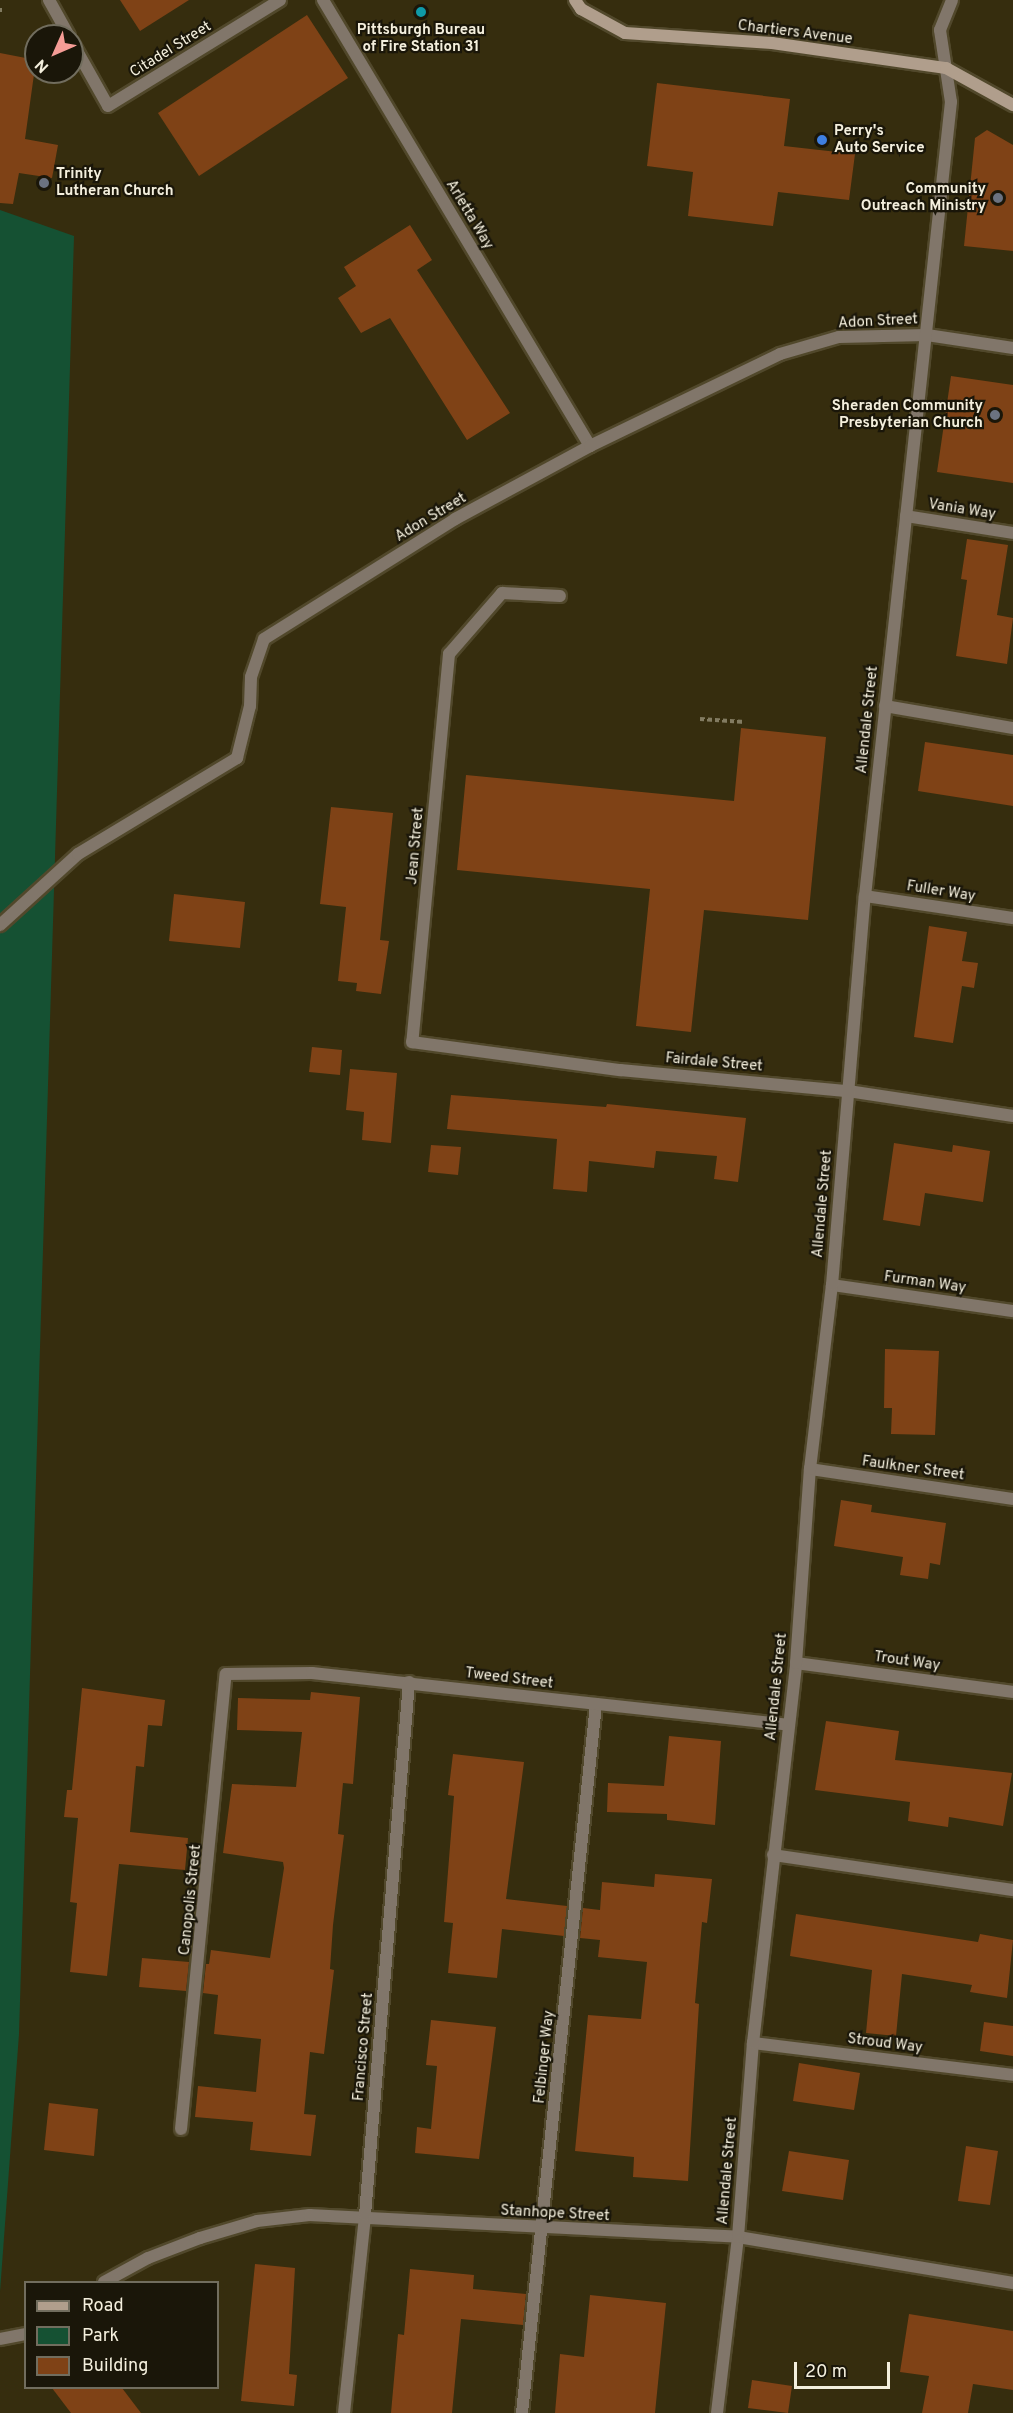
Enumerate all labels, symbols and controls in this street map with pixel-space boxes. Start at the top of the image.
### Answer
marker: Pittsburgh Bureau of Fire Station 31 [414,5,428,19]
street label: Chartiers Avenue [736,17,854,49]
street label: Citadel Street [127,18,215,82]
place label: Pittsburgh Bureau of Fire Station 31 [357,21,485,56]
north arrow [24,24,84,84]
text: N [32,54,54,76]
place label: Perry's Auto Service [834,122,925,157]
marker: Perry's Auto Service [815,133,829,147]
place label: Trinity Lutheran Church [56,165,174,200]
marker: Trinity Lutheran Church [37,176,51,190]
street label: Arletta Way [441,177,497,253]
place label: Community Outreach Ministry [861,180,986,215]
marker: Community Outreach Ministry [991,191,1005,205]
street label: Adon Street [838,311,918,333]
place label: Sheraden Community Presbyterian Church [832,397,983,432]
marker: Sheraden Community Presbyterian Church [988,408,1002,422]
street label: Adon Street [392,490,470,546]
street label: Vania Way [927,496,997,524]
street label: Allendale Street [853,665,883,775]
street label: Jean Street [404,807,428,885]
street label: Fuller Way [905,878,977,906]
street label: Fairdale Street [665,1050,763,1076]
street label: Allendale Street [809,1149,837,1259]
street label: Furman Way [883,1268,967,1298]
street label: Faulkner Street [861,1453,965,1485]
street label: Allendale Street [762,1632,792,1742]
street label: Trout Way [873,1648,941,1676]
street label: Tweed Street [464,1665,554,1693]
street label: Canopolis Street [176,1844,206,1956]
street label: Francisco Street [350,1992,378,2102]
street label: Felbinger Way [531,2009,559,2105]
street label: Stroud Way [846,2030,924,2058]
street label: Allendale Street [714,2116,742,2226]
street label: Stanhope Street [500,2202,610,2226]
legend [24,2281,219,2389]
text: Road [82,2295,124,2318]
text: Park [82,2325,119,2348]
scale bar [797,2350,893,2388]
text: Building [82,2355,148,2378]
text: 20 m [805,2361,847,2384]

